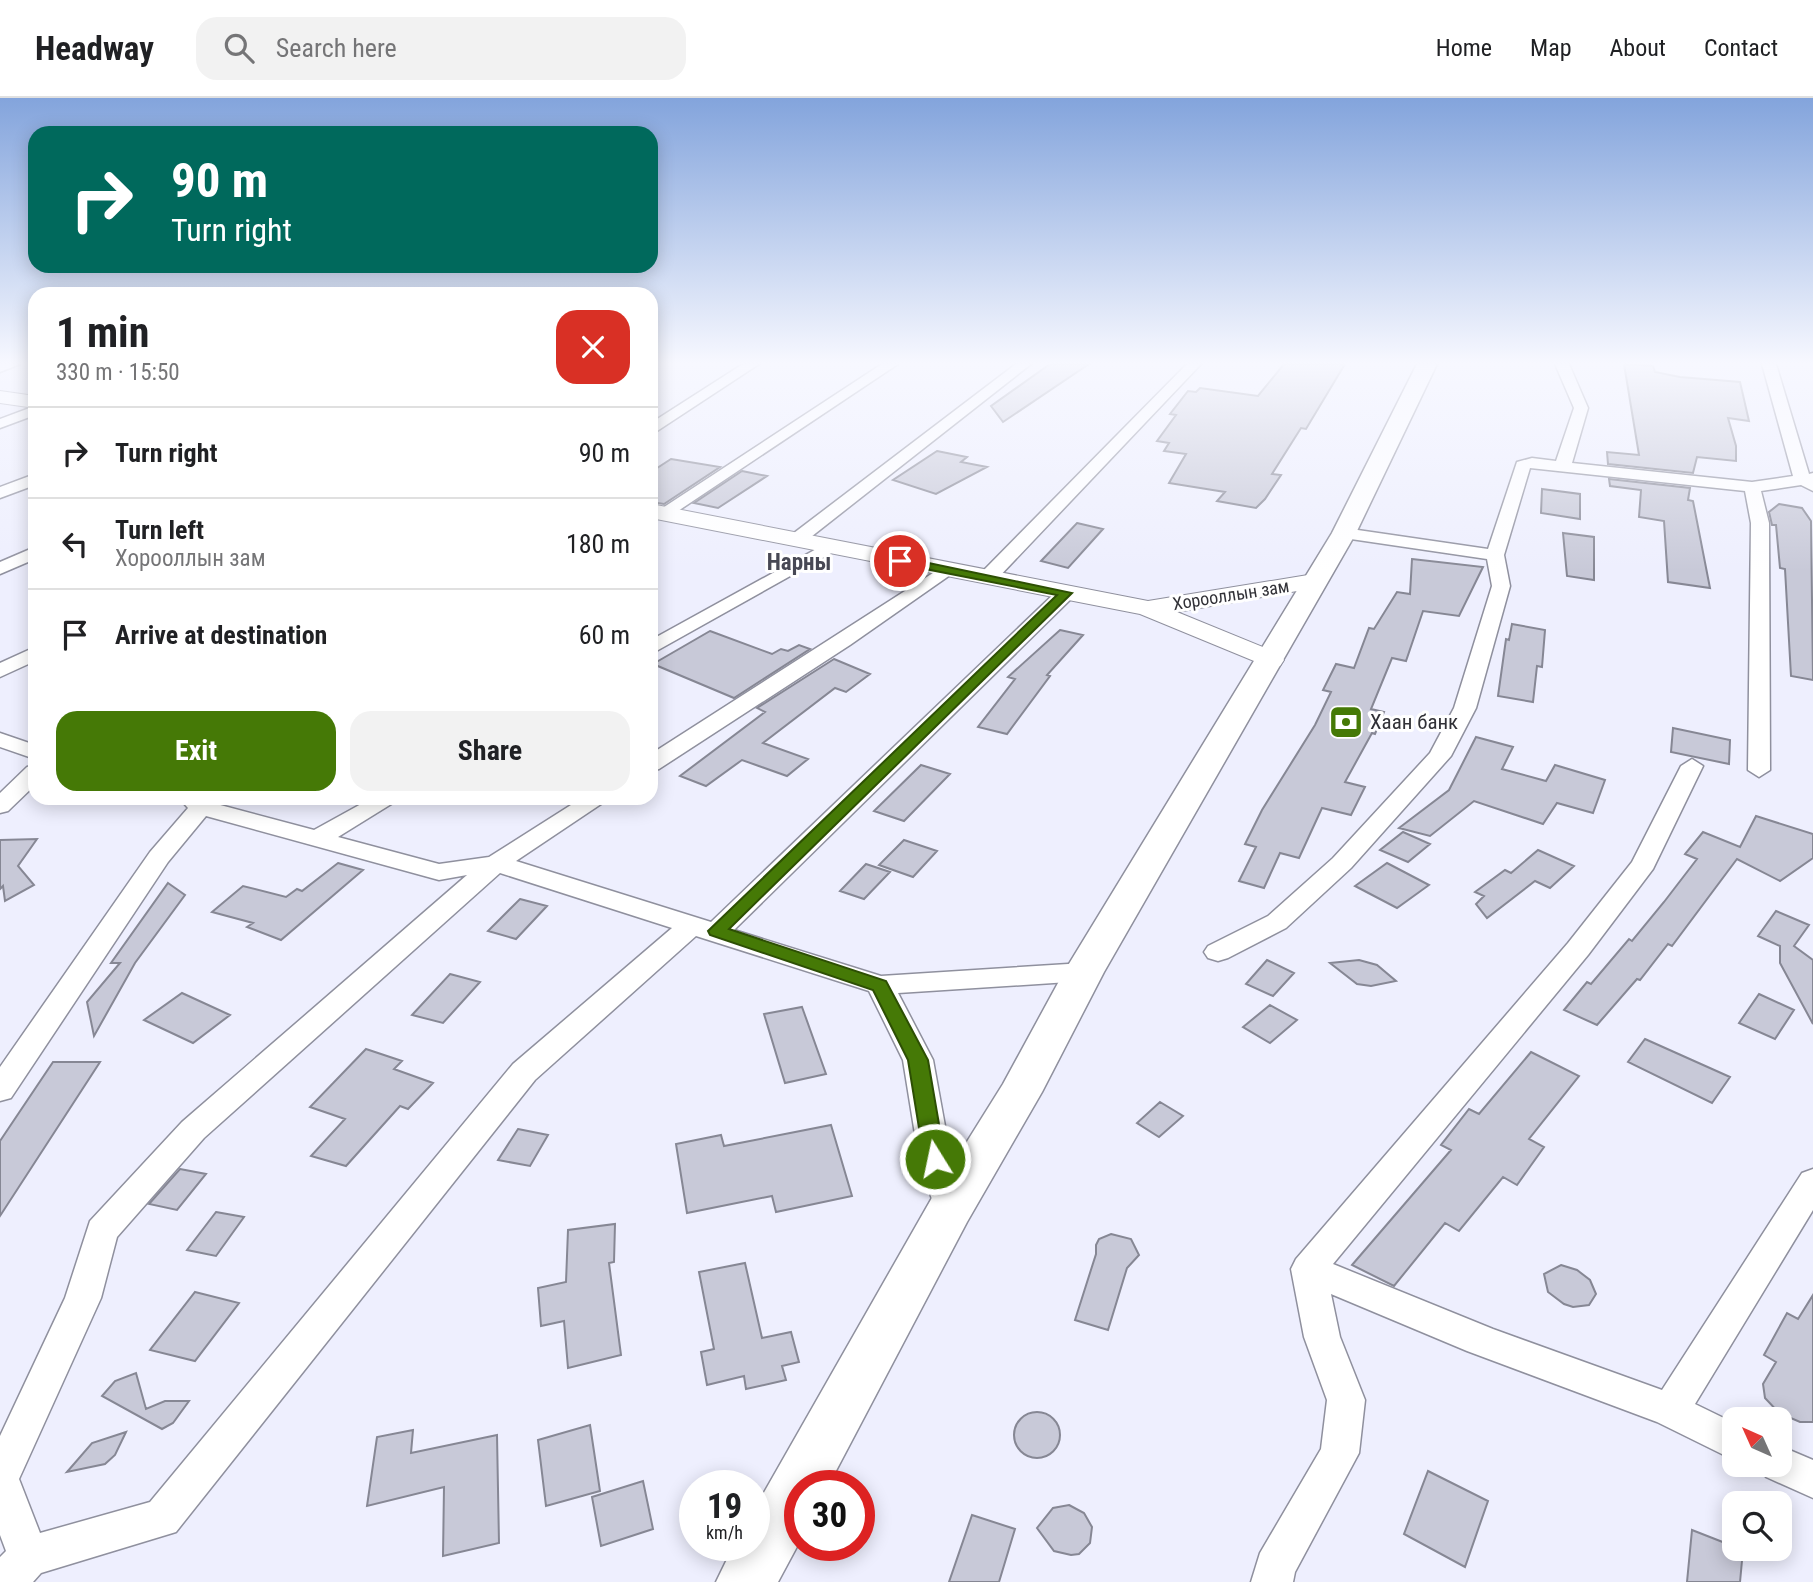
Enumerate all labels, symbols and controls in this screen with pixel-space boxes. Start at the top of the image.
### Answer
search box [196,17,686,80]
text: Headway [35,29,154,68]
icon: search [220,29,258,67]
text: Search here [276,33,397,63]
text: Home [1436,34,1492,62]
text: Map [1530,34,1572,62]
text: About [1610,34,1666,62]
text: Contact [1704,34,1778,62]
text: 90 m [171,152,268,209]
icon: right [56,154,147,245]
text: Turn right [171,211,292,249]
text: 1 min [56,308,149,357]
button: close [556,310,630,384]
text: 330 m · 15:50 [56,359,180,386]
icon: right [56,434,94,472]
text: Turn right [115,438,217,468]
text: 90 m [579,438,630,468]
text: Turn left [115,515,204,545]
icon: left [56,525,94,563]
text: 180 m [566,529,630,559]
pin [870,531,930,591]
icon: arrive [881,542,919,580]
text: Хорооллын зам [115,545,266,572]
district label: Нарны [767,549,831,576]
street label: Хорооллын зам [1171,575,1291,614]
icon: arrive [56,616,94,654]
text: Arrive at destination [115,620,327,650]
text: 60 m [579,620,630,650]
bank icon: Хаан банк [1327,703,1365,741]
place label: Хаан банк [1370,710,1458,734]
button: Exit [56,711,336,791]
button: Share [350,711,630,791]
position arrow [898,1122,972,1196]
north arrow [1722,1407,1792,1477]
map controls [1722,1407,1792,1561]
speed limit sign: 30 [784,1470,875,1561]
text: 19 [707,1486,742,1527]
button: search [1722,1491,1792,1561]
text: km/h [706,1522,743,1543]

